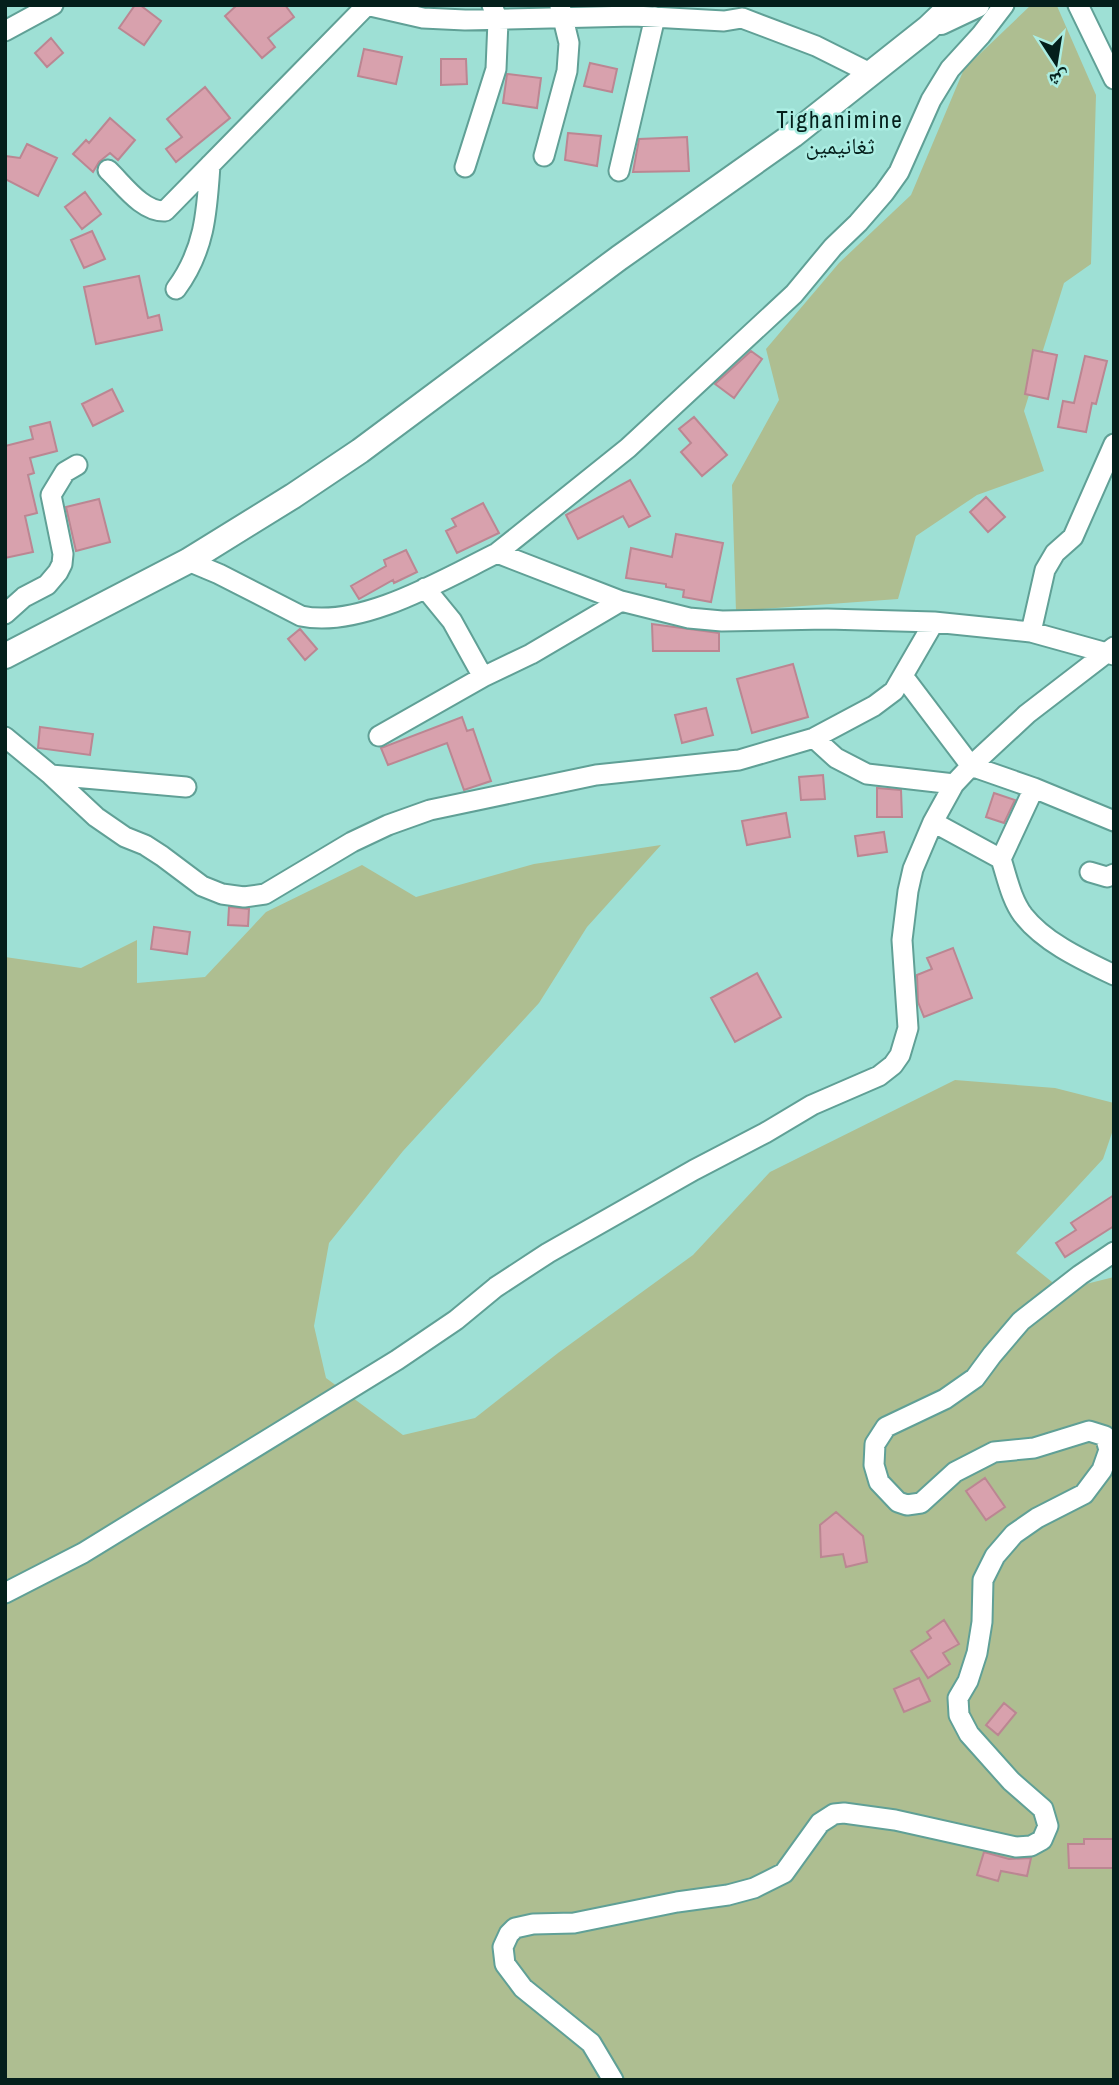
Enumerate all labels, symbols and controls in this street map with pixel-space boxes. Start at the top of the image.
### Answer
north arrow [1021,28,1091,98]
text: ش [1047,65,1072,94]
district label: Tighanimine ثغانيمين [776,104,904,161]

